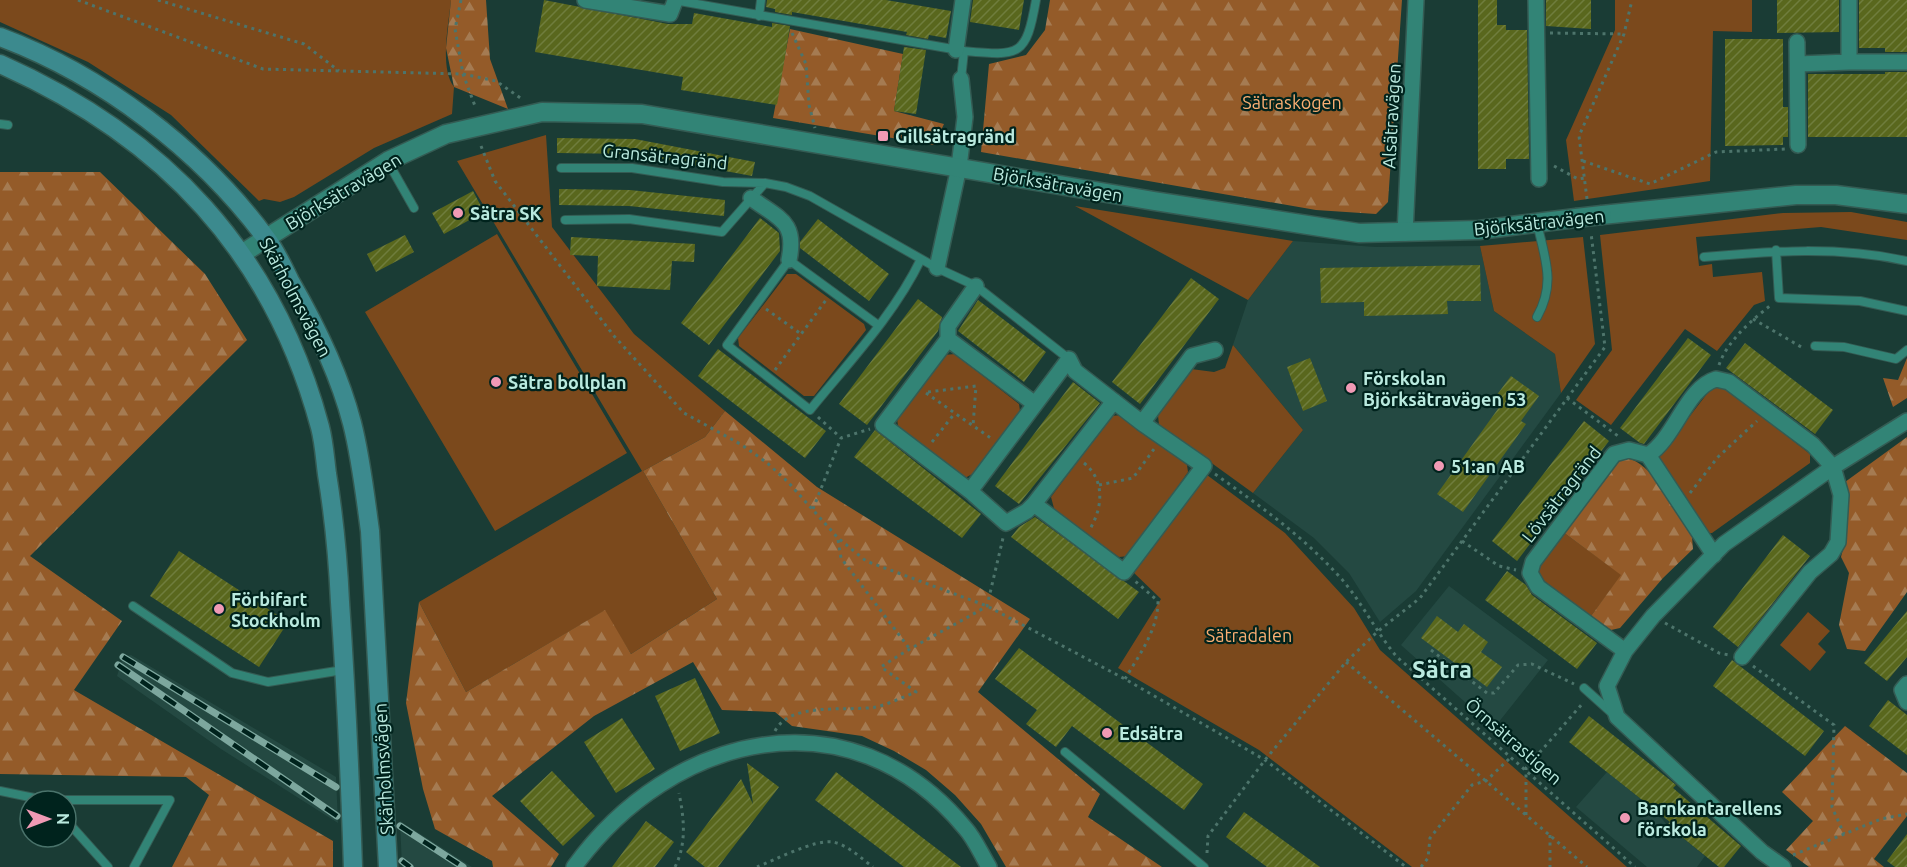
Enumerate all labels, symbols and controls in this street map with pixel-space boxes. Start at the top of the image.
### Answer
street label: Alsätravägen [1378,63,1404,169]
park label: Sätraskogen [1242,92,1342,112]
place label: Gillsätragränd [895,126,1015,146]
marker: Gillsätragränd [876,129,890,143]
street label: Gransätragränd [601,139,729,173]
street label: Björksätravägen [282,149,404,233]
street label: Björksätravägen [992,163,1124,205]
place label: Sätra SK [470,203,541,223]
street label: Björksätravägen [1473,205,1605,239]
marker: Sätra SK [451,206,465,220]
street label: Skärholmsvägen [256,234,336,360]
place label: Förskolan Björksätravägen 53 [1363,368,1526,409]
place label: Sätra bollplan [508,372,627,392]
marker: Sätra bollplan [489,375,503,389]
marker: Förskolan Björksätravägen 53 [1344,381,1358,395]
street label: Lövsätragränd [1517,442,1605,546]
place label: 51:an AB [1451,456,1525,476]
marker: 51:an AB [1432,459,1446,473]
place label: Förbifart Stockholm [231,589,321,630]
marker: Förbifart Stockholm [212,602,226,616]
park label: Sätradalen [1206,625,1292,645]
district label: Sätra [1412,656,1472,683]
street label: Örnsätrastigen [1462,694,1566,788]
street label: Skärholmsvägen [370,703,396,835]
place label: Edsätra [1119,723,1183,743]
marker: Edsätra [1100,726,1114,740]
north arrow [18,789,78,849]
place label: Barnkantarellens förskola [1637,798,1782,839]
marker: Barnkantarellens förskola [1618,811,1632,825]
text: N [54,813,72,825]

